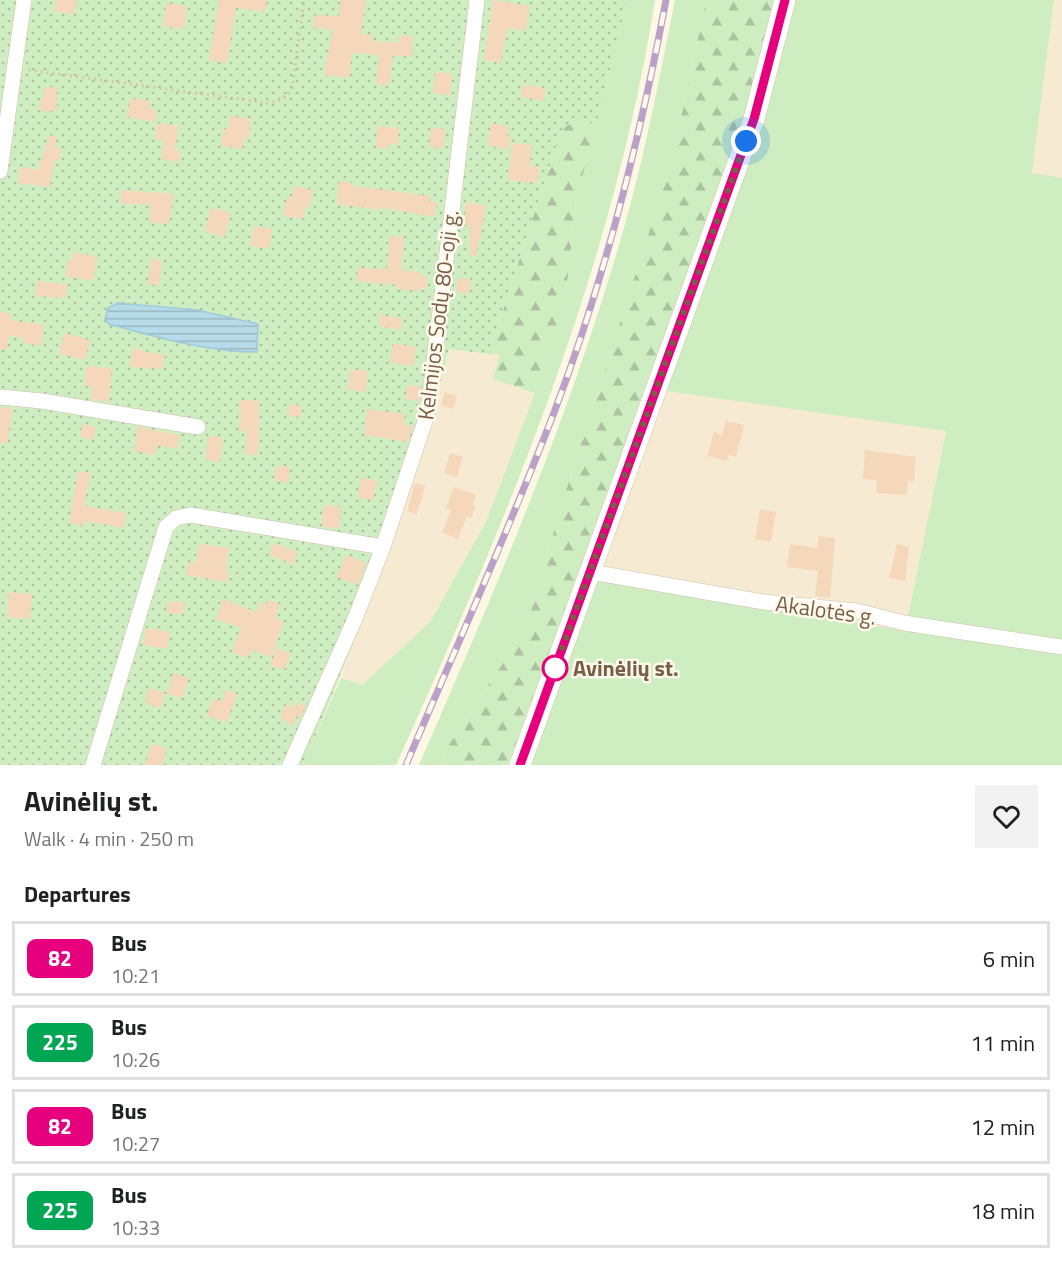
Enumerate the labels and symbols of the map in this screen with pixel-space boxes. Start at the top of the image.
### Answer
your location [731,126,761,156]
street label: Kelmijos Sodų 80-oji g. [408,208,468,422]
street label: Akalotės g. [774,586,878,634]
place label: Avinėlių st. [573,651,679,685]
marker: Avinėlių st. [542,655,568,681]

